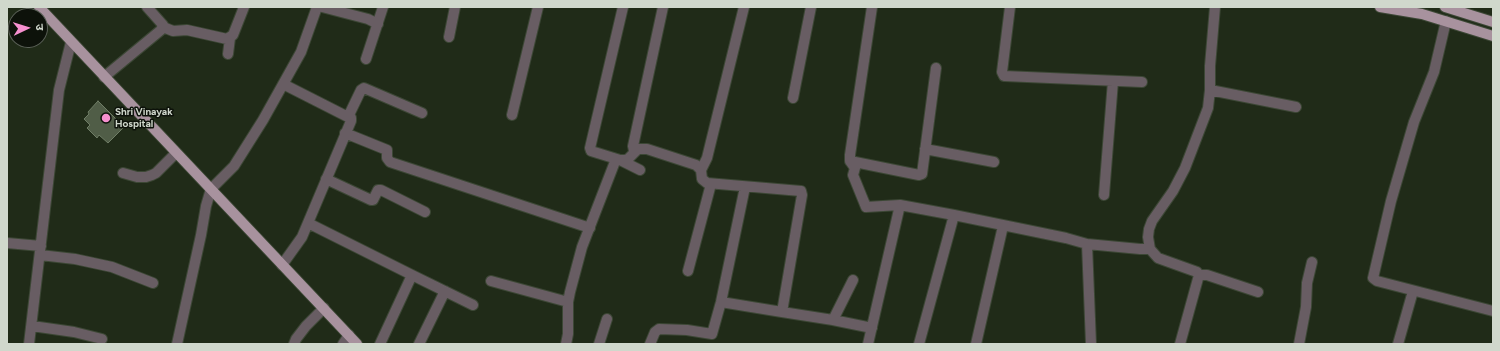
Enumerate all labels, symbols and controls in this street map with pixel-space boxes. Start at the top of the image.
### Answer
north arrow [8,8,48,48]
text: उ [33,24,46,31]
place label: Shri Vinayak Hospital [115,106,173,130]
marker: Shri Vinayak Hospital [100,112,112,124]

